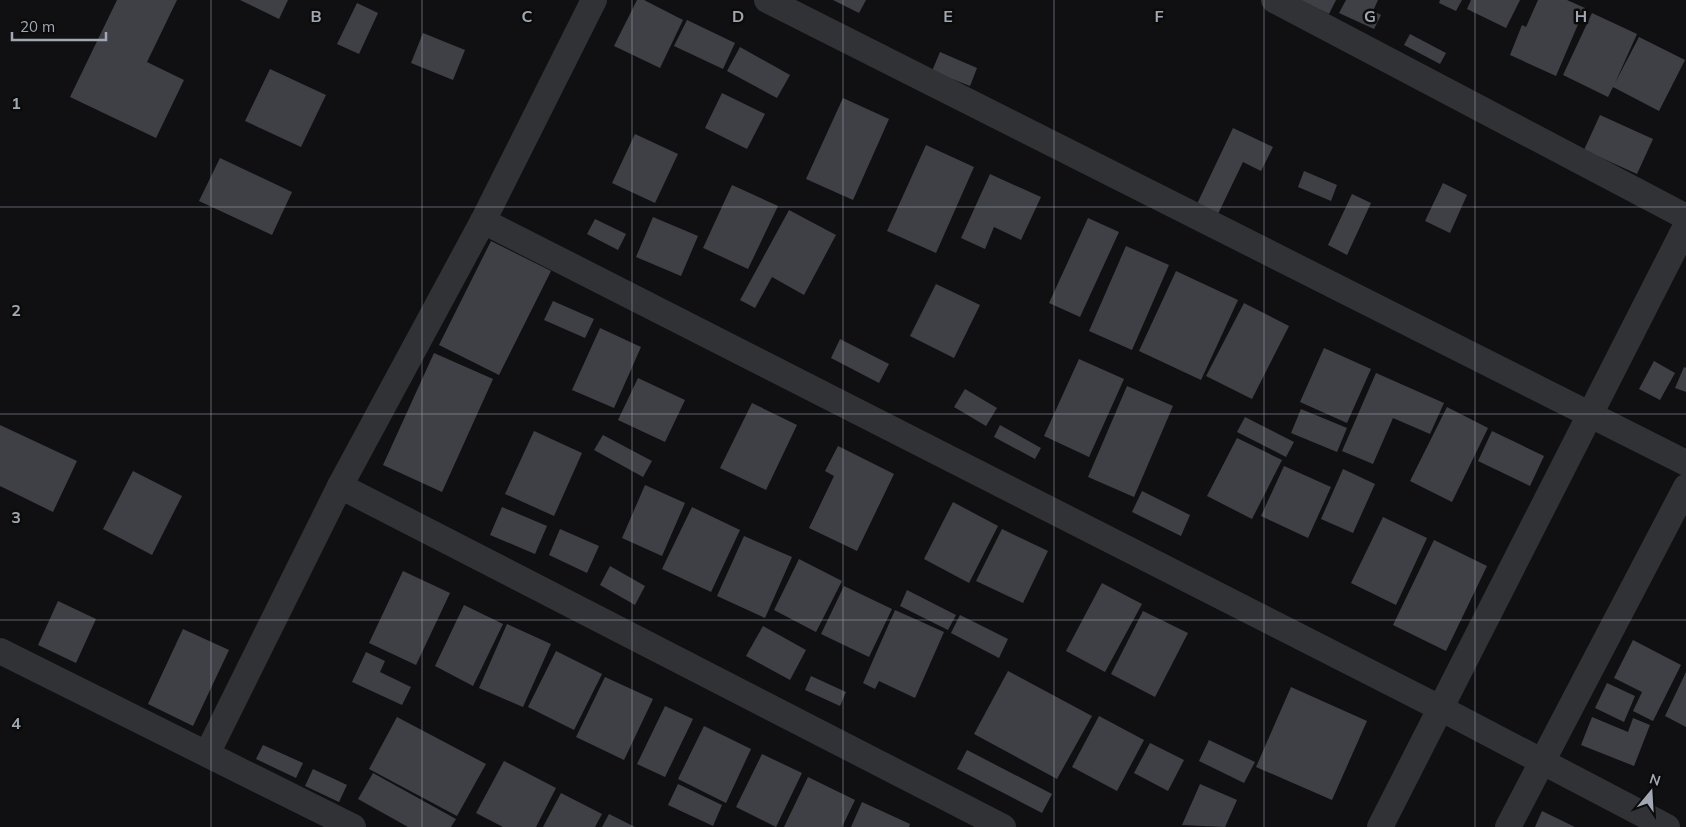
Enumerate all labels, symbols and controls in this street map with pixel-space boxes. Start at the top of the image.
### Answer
text: B [310,6,322,26]
text: C [522,6,533,26]
text: D [732,6,744,26]
text: E [943,6,953,26]
text: F [1154,6,1164,26]
text: G [1364,6,1376,26]
text: H [1575,6,1587,26]
scale bar [12,10,106,42]
text: 20 m [20,17,55,36]
text: 1 [11,93,21,113]
text: 2 [11,300,21,320]
text: 3 [11,507,21,527]
text: 4 [11,713,21,733]
north arrow [1626,767,1676,817]
text: N [1647,769,1663,790]

